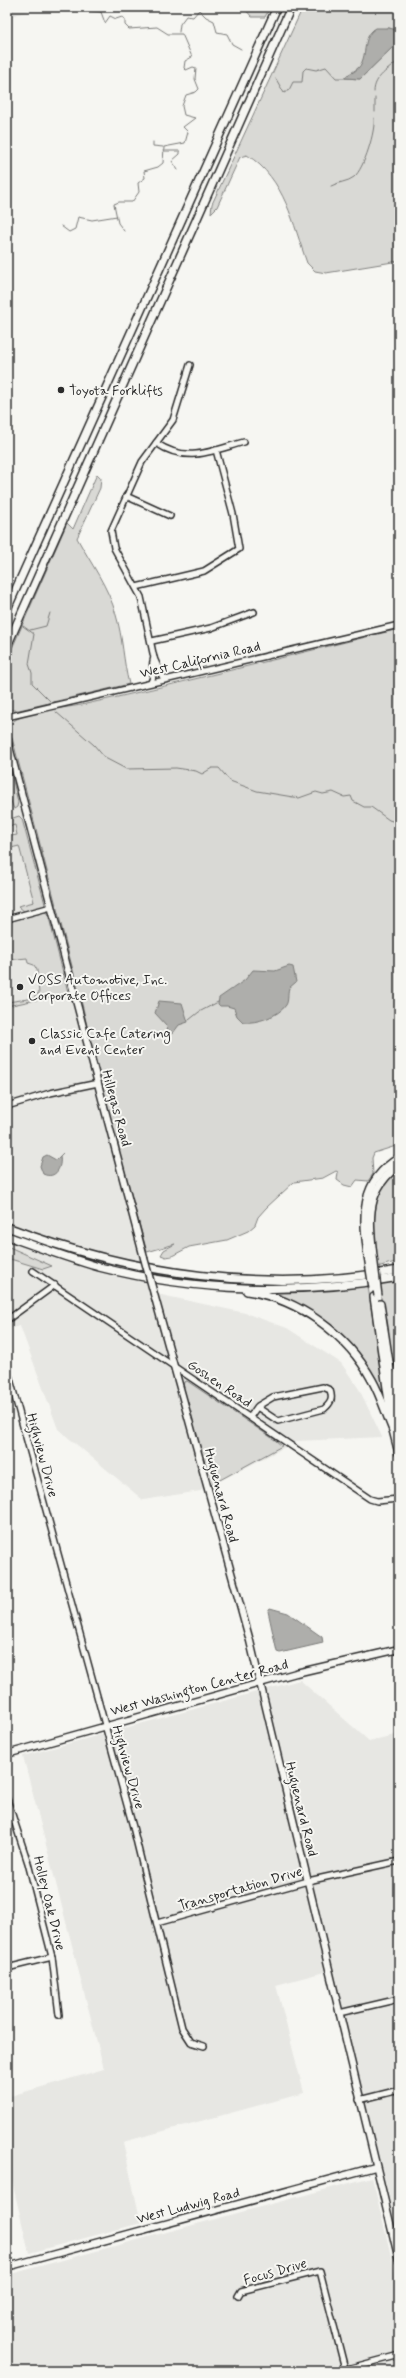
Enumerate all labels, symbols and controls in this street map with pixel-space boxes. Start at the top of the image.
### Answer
place label: Toyota Forklifts [69,382,163,400]
marker: Toyota Forklifts [56,385,66,395]
street label: West California Road [138,637,263,685]
place label: VOSS Automotive, Inc. Corporate Offices [28,971,167,1005]
marker: VOSS Automotive, Inc. Corporate Offices [15,982,25,992]
place label: Classic Cafe Catering and Event Center [40,1025,171,1059]
marker: Classic Cafe Catering and Event Center [27,1036,37,1046]
street label: Hillegas Road [97,1068,135,1149]
street label: Goshen Road [184,1356,255,1412]
street label: Highview Drive [20,1411,62,1500]
street label: Huguenard Road [198,1446,242,1545]
street label: West Washington Center Road [108,1656,291,1722]
street label: Highview Drive [106,1723,149,1812]
street label: Huguenard Road [279,1760,322,1859]
street label: Holley Oak Drive [29,1854,69,1952]
street label: Transportation Drive [176,1863,304,1915]
street label: West Ludwig Road [135,2184,242,2228]
street label: Focus Drive [242,2254,309,2290]

